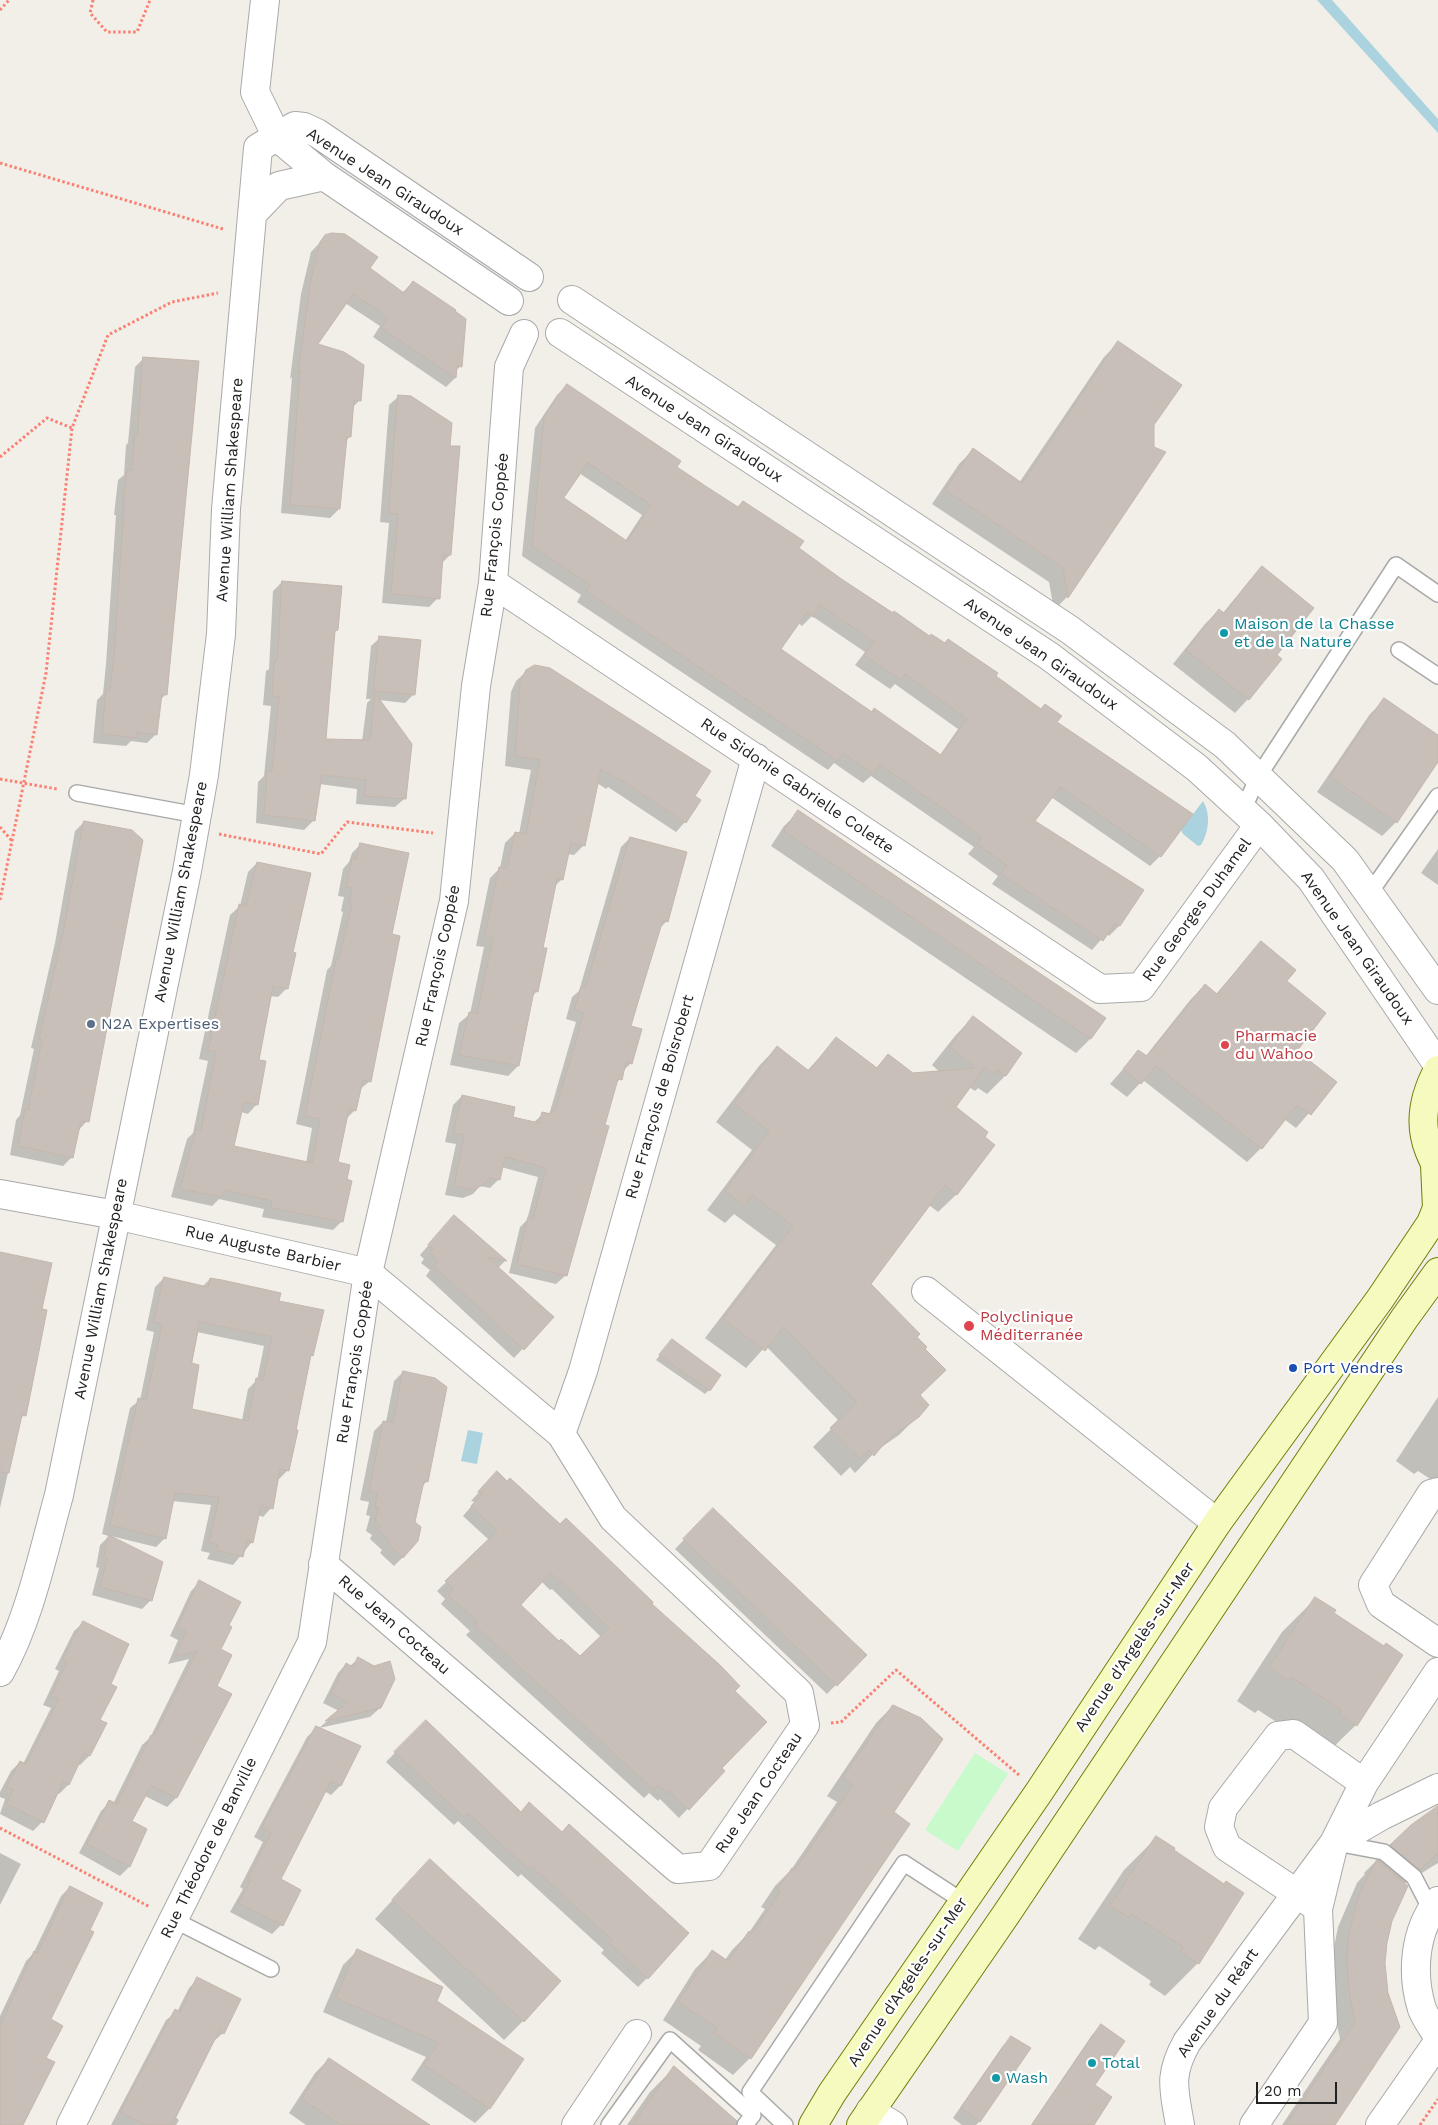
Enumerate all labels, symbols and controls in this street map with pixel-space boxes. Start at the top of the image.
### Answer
street label: Avenue Jean Giraudoux [303,124,467,240]
street label: Avenue Jean Giraudoux [622,371,786,487]
street label: Avenue William Shakespeare [213,377,247,603]
street label: Rue François Coppée [477,452,513,618]
street label: Avenue Jean Giraudoux [960,593,1122,715]
place label: Maison de la Chasse et de la Nature [1234,614,1394,652]
marker: Maison de la Chasse et de la Nature [1218,627,1230,639]
street label: Rue Sidonie Gabrielle Colette [697,714,897,858]
street label: Avenue William Shakespeare [150,780,212,1004]
street label: Rue Georges Duhamel [1138,834,1256,986]
street label: Avenue Jean Giraudoux [1296,867,1418,1029]
street label: Rue François Coppée [411,883,465,1049]
street label: Rue François de Boisrobert [622,993,698,1201]
place label: N2A Expertises [101,1014,219,1034]
marker: N2A Expertises [85,1018,97,1030]
place label: Pharmacie du Wahoo [1235,1026,1317,1064]
marker: Pharmacie du Wahoo [1219,1039,1231,1051]
street label: Avenue William Shakespeare [70,1177,132,1401]
street label: Rue Auguste Barbier [183,1222,343,1276]
street label: Rue François Coppée [333,1279,377,1445]
place label: Polyclinique Méditerranée [980,1307,1083,1345]
marker: Polyclinique Méditerranée [962,1319,976,1333]
place label: Port Vendres [1303,1358,1403,1378]
marker: Port Vendres [1287,1362,1299,1374]
street label: Avenue d'Argelès-sur-Mer [1071,1559,1199,1735]
street label: Rue Jean Cocteau [334,1571,454,1679]
street label: Rue Jean Cocteau [711,1729,807,1857]
street label: Rue Théodore de Banville [157,1754,261,1942]
street label: Avenue d'Argelès-sur-Mer [844,1894,972,2070]
street label: Avenue du Réart [1173,1945,1263,2061]
place label: Total [1102,2053,1140,2073]
marker: Total [1086,2057,1098,2069]
place label: Wash [1006,2068,1048,2088]
marker: Wash [990,2072,1002,2084]
scale bar [1258,2072,1339,2104]
text: 20 m [1264,2082,1302,2100]

